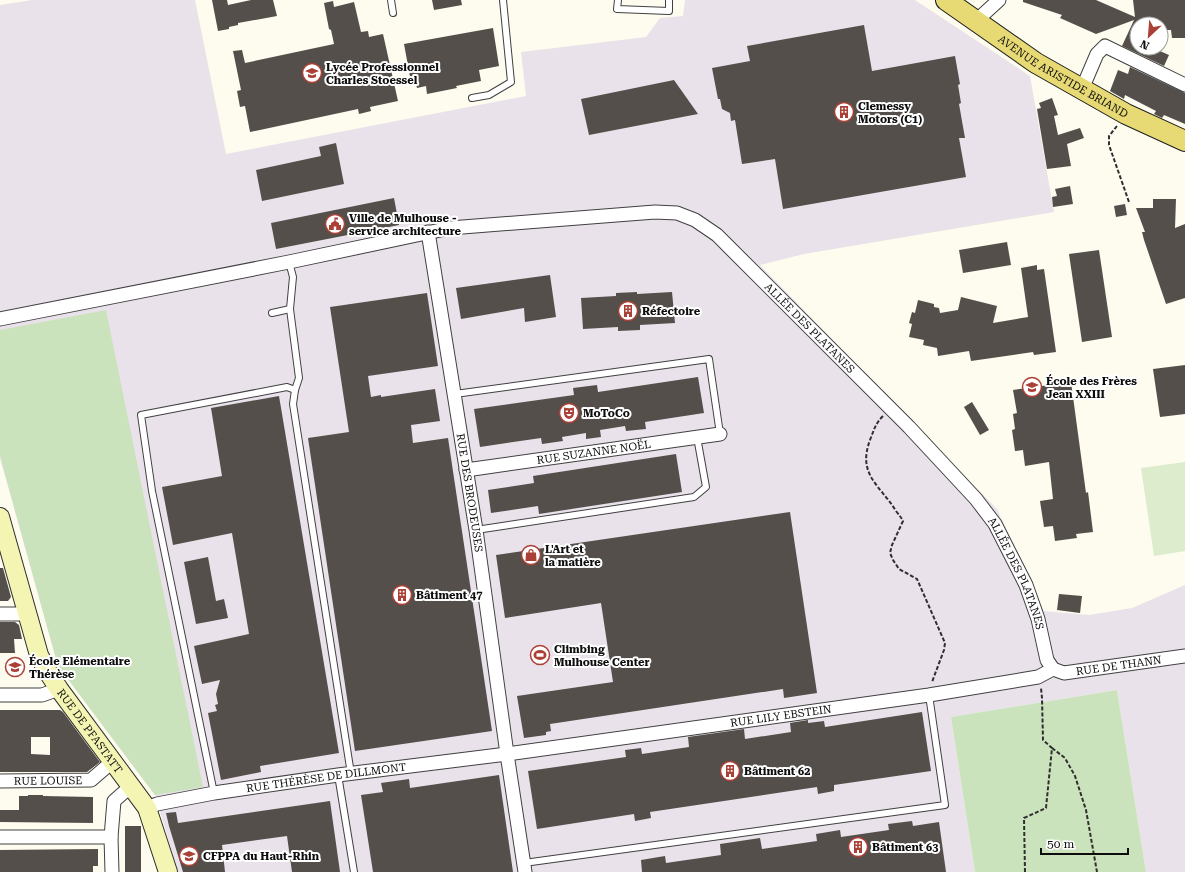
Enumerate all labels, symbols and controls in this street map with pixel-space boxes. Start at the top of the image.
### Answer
north arrow [1129,16,1169,56]
street label: AVENUE ARISTIDE BRIAND [996,32,1130,120]
text: N [1138,37,1151,52]
place label: Lycée Professionnel Charles Stoessel [326,61,439,87]
school or university icon: Lycée Professionnel Charles Stoessel [301,62,323,84]
place label: Clemessy Motors (C1) [858,100,922,126]
building icon: Clemessy Motors (C1) [833,101,855,123]
place label: Ville de Mulhouse - service architecture [349,212,462,238]
public building icon: Ville de Mulhouse - service architecture [324,213,346,235]
street label: ALLÉE DES PLATANES [762,280,858,376]
building icon: Réfectoire [617,300,639,322]
place label: Réfectoire [642,305,701,318]
place label: École des Frères Jean XXIII [1046,374,1137,401]
school or university icon: École des Frères Jean XXIII [1021,376,1043,398]
theatre icon: MoToCo [558,402,580,424]
place label: MoToCo [583,407,630,420]
street label: RUE DES BRODEUSES [454,432,486,553]
street label: RUE SUZANNE NOËL [536,437,652,466]
street label: ALLÉE DES PLATANES [986,514,1047,631]
place label: L'Art et la matière [545,543,601,569]
shop icon: L'Art et la matière [520,544,542,566]
building icon: Bâtiment 47 [391,584,413,606]
place label: Bâtiment 47 [416,589,482,602]
place label: Climbing Mulhouse Center [554,643,649,669]
sports icon: Climbing Mulhouse Center [529,644,551,666]
street label: RUE DE THANN [1075,653,1163,678]
place label: École Elémentaire Thérèse [29,654,131,681]
school or university icon: École Elémentaire Thérèse [4,656,26,678]
street label: RUE DE PFASTATT [55,686,125,776]
street label: RUE LILY EBSTEIN [729,702,833,729]
street label: RUE THÉRÈSE DE DILLMONT [245,760,407,795]
building icon: Bâtiment 62 [719,760,741,782]
place label: Bâtiment 62 [744,765,810,778]
street label: RUE LOUISE [14,774,82,787]
scale bar [1041,830,1128,856]
building icon: Bâtiment 63 [847,836,869,858]
text: 50 m [1047,837,1074,851]
place label: Bâtiment 63 [872,841,938,854]
school or university icon: CFPPA du Haut-Rhin [178,845,200,867]
place label: CFPPA du Haut-Rhin [203,850,320,863]

